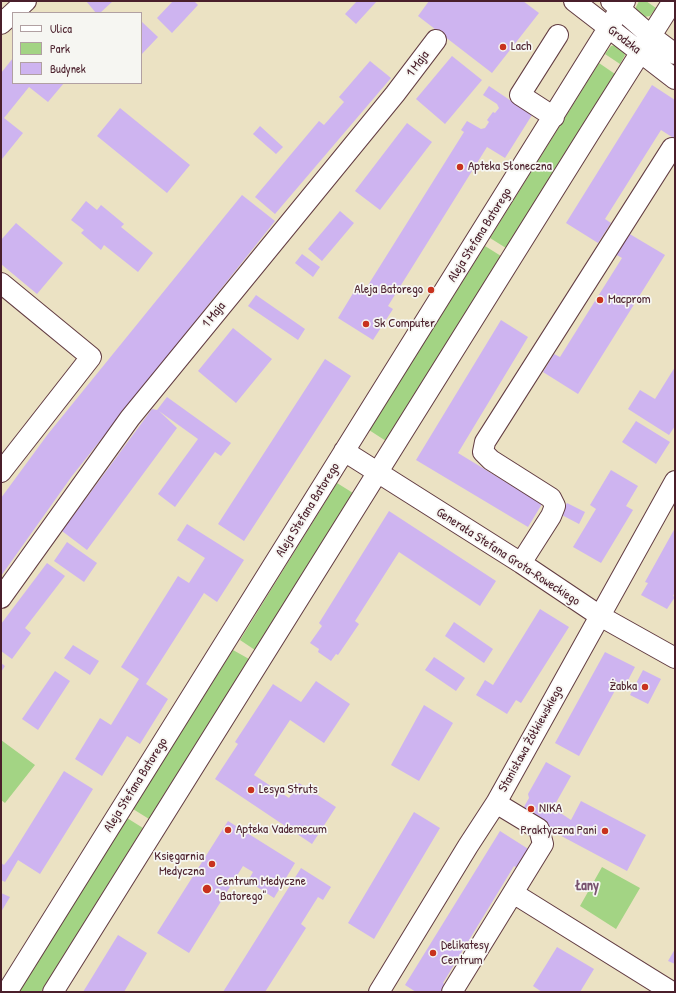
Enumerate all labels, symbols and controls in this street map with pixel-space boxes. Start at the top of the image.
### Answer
legend [12,12,142,84]
text: Ulica [50,20,72,37]
street label: Grodzka [604,22,644,58]
place label: Lach [511,39,531,55]
text: Park [50,40,70,57]
marker: Lach [498,42,508,52]
street label: 1 Maja [403,48,433,80]
text: Budynek [50,60,86,77]
place label: Apteka Słoneczna [468,159,552,175]
marker: Apteka Słoneczna [455,162,465,172]
street label: Aleja Stefana Batorego [445,185,515,285]
place label: Aleja Batorego [354,282,423,298]
marker: Aleja Batorego [426,285,436,295]
place label: Macprom [608,292,651,308]
marker: Macprom [595,295,605,305]
street label: 1 Maja [199,299,229,331]
place label: Sk Computer [374,316,435,332]
marker: Sk Computer [361,319,371,329]
street label: Aleja Stefana Batorego [273,460,343,560]
street label: Generała Stefana Grota-Roweckiego [433,505,583,609]
place label: Żabka [609,679,637,695]
marker: Żabka [640,682,650,692]
street label: Stanisława Żółkiewskiego [495,683,567,795]
street label: Aleja Stefana Batorego [101,735,171,835]
place label: Lesya Struts [259,782,318,798]
marker: Lesya Struts [246,785,256,795]
place label: NIKA [539,801,562,817]
marker: NIKA [526,804,536,814]
place label: Apteka Vademecum [236,822,327,838]
place label: Praktyczna Pani [521,823,597,839]
marker: Apteka Vademecum [223,825,233,835]
marker: Praktyczna Pani [600,826,610,836]
place label: Księgarnia Medyczna [154,849,204,880]
marker: Księgarnia Medyczna [207,859,217,869]
place label: Centrum Medyczne "Batorego" [216,874,306,905]
district label: Łany [575,878,599,894]
marker: Centrum Medyczne "Batorego" [201,883,213,895]
place label: Delikatesy Centrum [441,938,489,969]
marker: Delikatesy Centrum [428,948,438,958]

